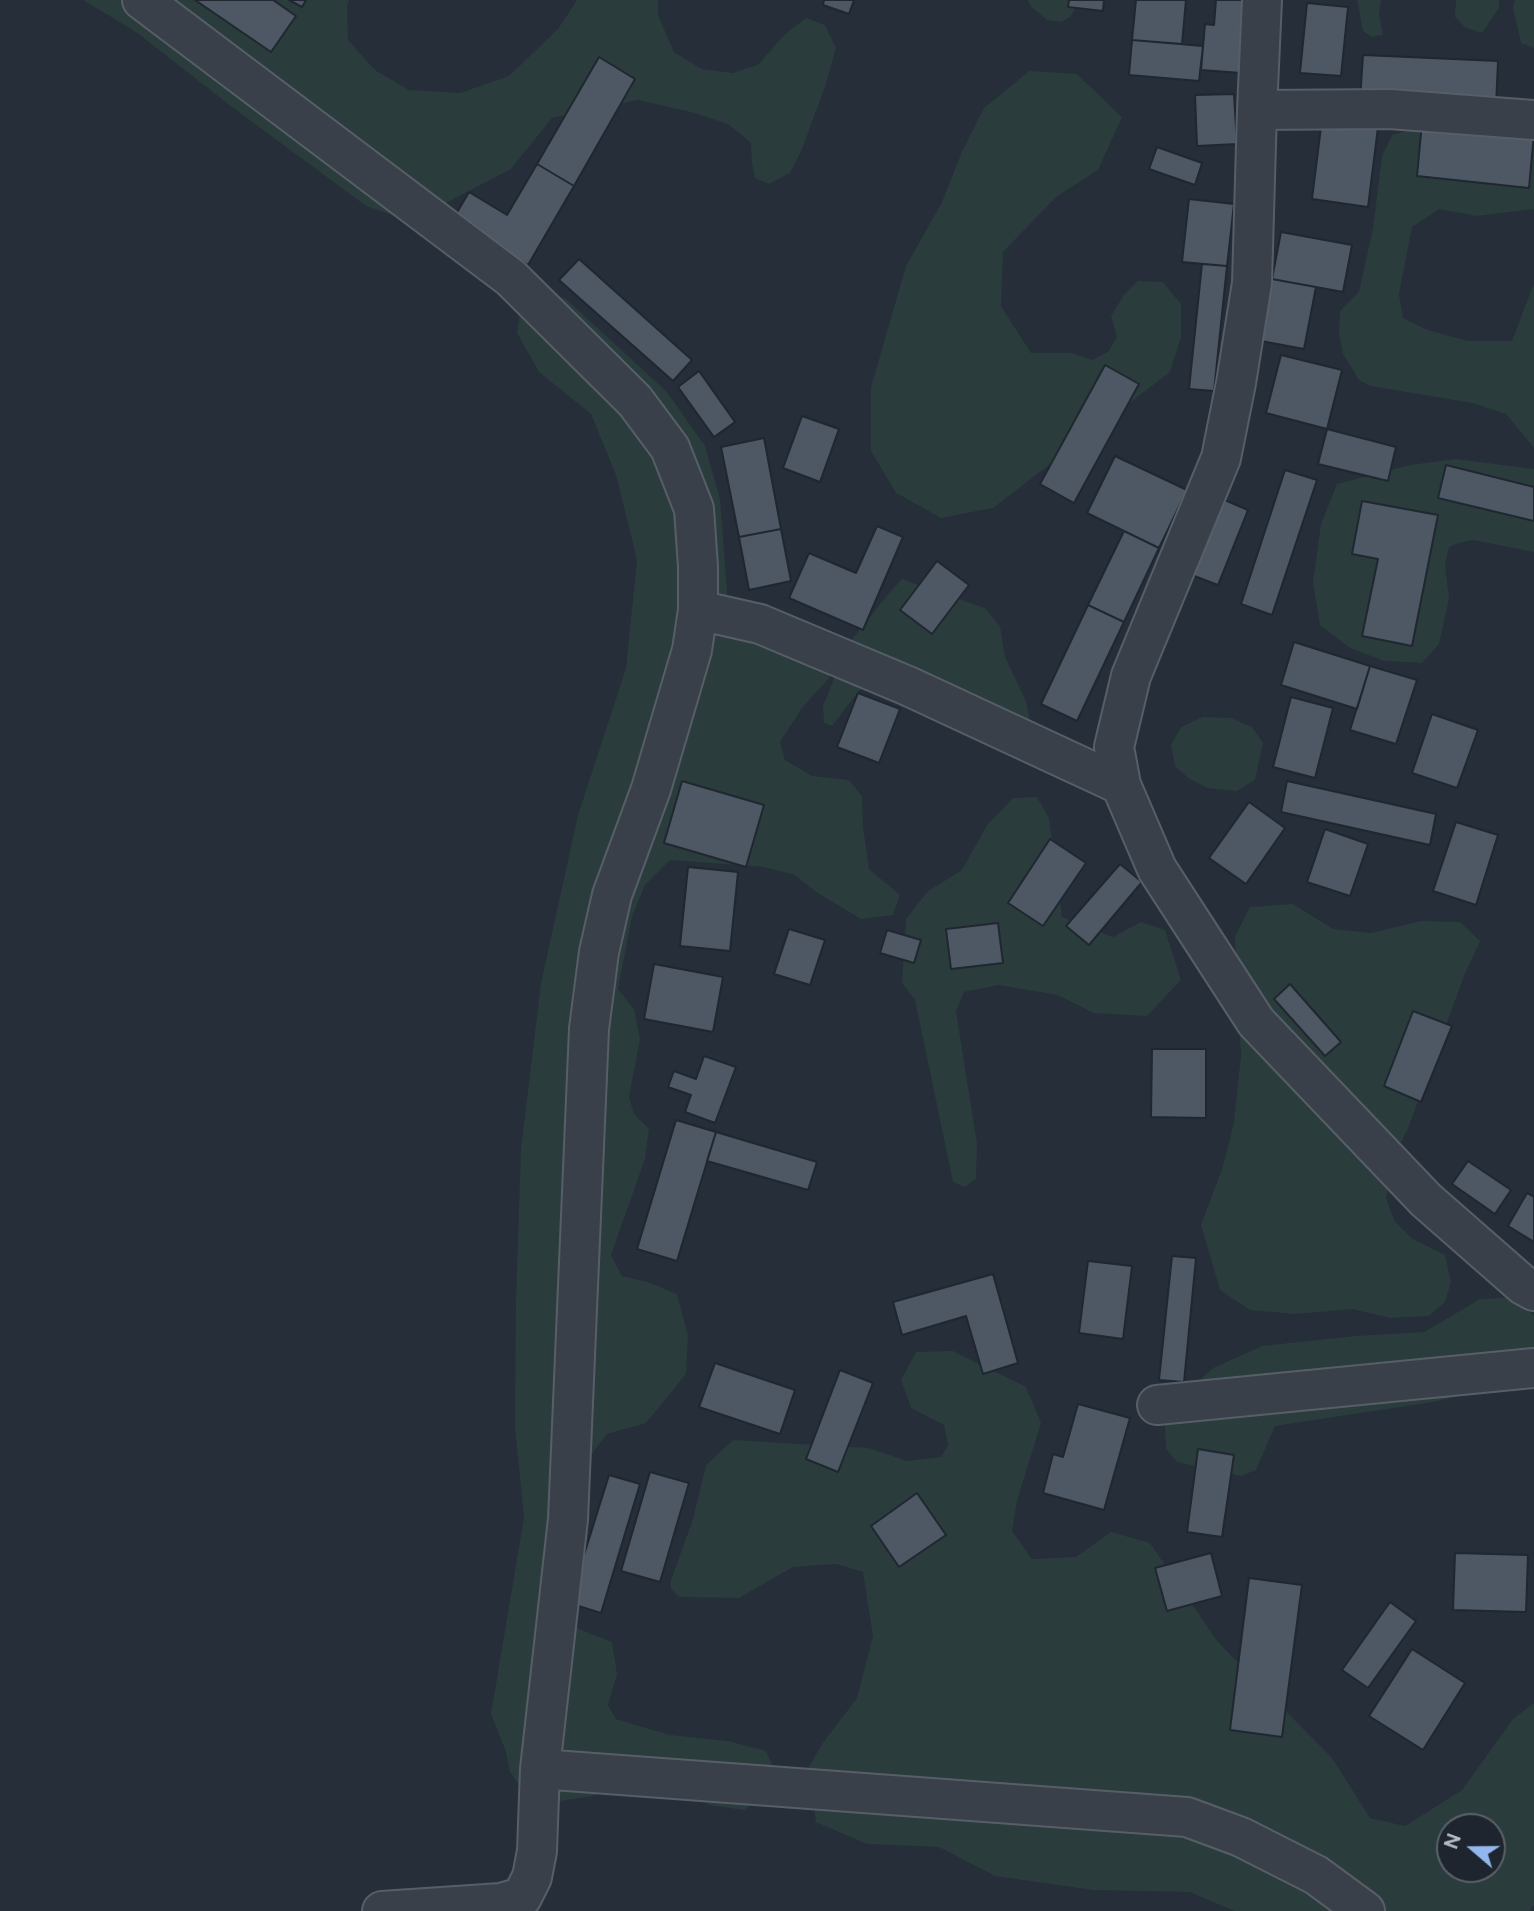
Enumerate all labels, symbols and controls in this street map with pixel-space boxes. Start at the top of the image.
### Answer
north arrow [1436,1813,1506,1883]
text: N [1439,1830,1466,1852]

